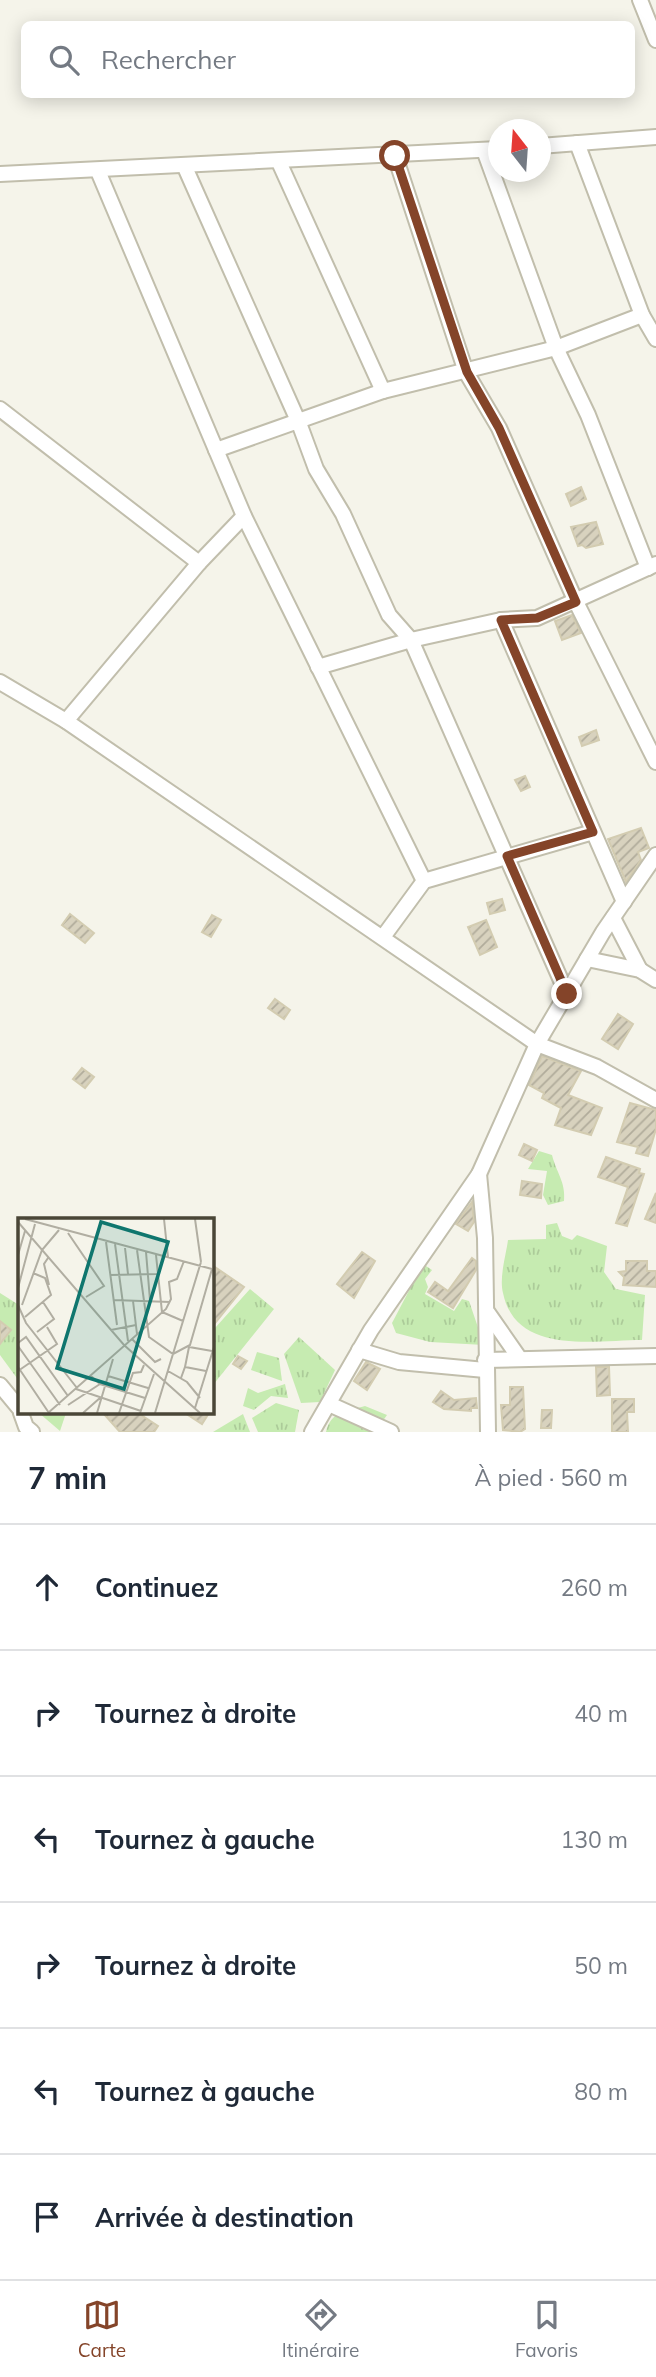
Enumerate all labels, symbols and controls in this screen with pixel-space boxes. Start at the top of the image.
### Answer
search box [21,21,635,98]
icon: search [45,41,83,79]
text: Rechercher [101,43,236,76]
north arrow [488,119,551,182]
route start [379,140,410,171]
route end [551,978,582,1009]
inset map [18,1218,214,1414]
text: 7 min [28,1459,107,1497]
text: À pied · 560 m [475,1463,628,1492]
icon: ahead [28,1568,66,1606]
text: Continuez [95,1571,219,1604]
text: 260 m [560,1573,628,1602]
icon: right [28,1694,66,1732]
text: Tournez à droite [95,1697,296,1730]
text: 40 m [574,1699,628,1728]
icon: left [28,1820,66,1858]
text: Tournez à gauche [95,1823,315,1856]
text: 130 m [560,1825,628,1854]
icon: right [28,1946,66,1984]
text: Tournez à droite [95,1949,296,1982]
text: 50 m [574,1951,628,1980]
icon: left [28,2072,66,2110]
text: Tournez à gauche [95,2075,315,2108]
text: 80 m [574,2077,628,2106]
icon: arrive [28,2198,66,2236]
text: Arrivée à destination [95,2201,354,2234]
tab: Carte [78,2296,126,2362]
tab: Itinéraire [282,2296,359,2362]
tab: Favoris [515,2296,578,2362]

